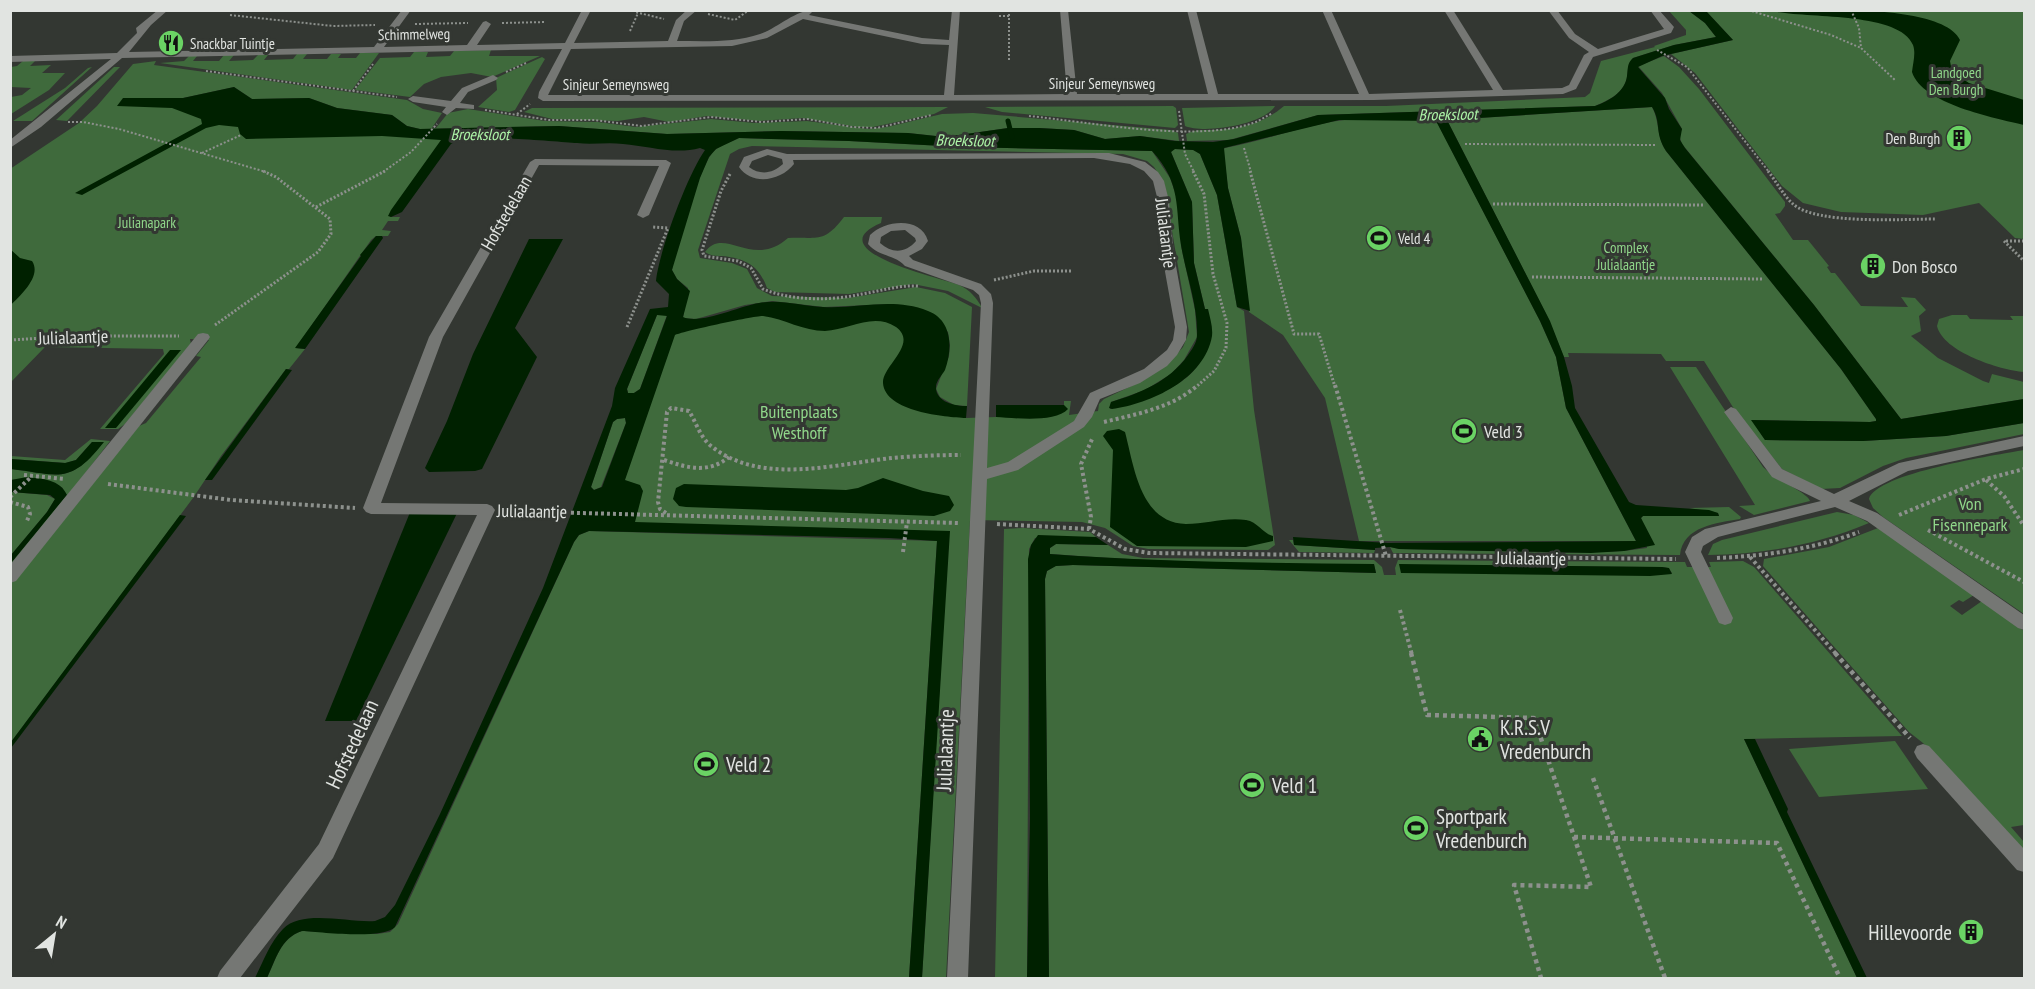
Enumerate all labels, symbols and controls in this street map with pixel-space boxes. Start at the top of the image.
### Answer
street label: Schimmelweg [378,24,450,44]
restaurant icon: Snackbar Tuintje [156,28,186,58]
place label: Snackbar Tuintje [190,34,275,53]
park label: Landgoed Den Burgh [1929,63,1983,99]
street label: Sinjeur Semeynsweg [1049,74,1155,93]
street label: Sinjeur Semeynsweg [563,75,669,94]
water label: Broeksloot [1418,103,1479,125]
building icon: Den Burgh [1944,123,1974,153]
water label: Broeksloot [450,124,511,144]
water label: Broeksloot [935,129,996,151]
place label: Den Burgh [1885,129,1940,148]
street label: Hofstedelaan [476,172,536,254]
street label: Julialaantje [1150,196,1182,269]
park label: Julianapark [117,213,176,232]
sports icon: Veld 4 [1364,223,1394,253]
place label: Veld 4 [1397,229,1431,248]
park label: Complex Julialaantje [1596,238,1655,274]
building icon: Don Bosco [1858,251,1888,281]
place label: Don Bosco [1892,255,1957,278]
street label: Julialaantje [37,324,108,350]
park label: Buitenplaats Westhoff [760,400,838,444]
sports icon: Veld 3 [1449,416,1479,446]
place label: Veld 3 [1483,420,1523,443]
park label: Von Fisennepark [1932,492,2008,536]
street label: Julialaantje [496,499,567,523]
street label: Julialaantje [1495,546,1566,570]
street label: Hofstedelaan [320,695,384,793]
street label: Julialaantje [930,709,960,792]
place label: K.R.S.V Vredenburch [1499,714,1591,765]
public building icon: K.R.S.V Vredenburch [1465,724,1495,754]
sports icon: Veld 2 [691,749,721,779]
place label: Veld 2 [725,751,771,778]
sports icon: Veld 1 [1237,770,1267,800]
place label: Veld 1 [1271,772,1317,799]
place label: Sportpark Vredenburch [1435,803,1527,854]
sports icon: Sportpark Vredenburch [1401,813,1431,843]
north arrow [24,905,84,965]
text: N [53,911,70,933]
building icon: Hillevoorde [1956,917,1986,947]
place label: Hillevoorde [1868,919,1952,946]

